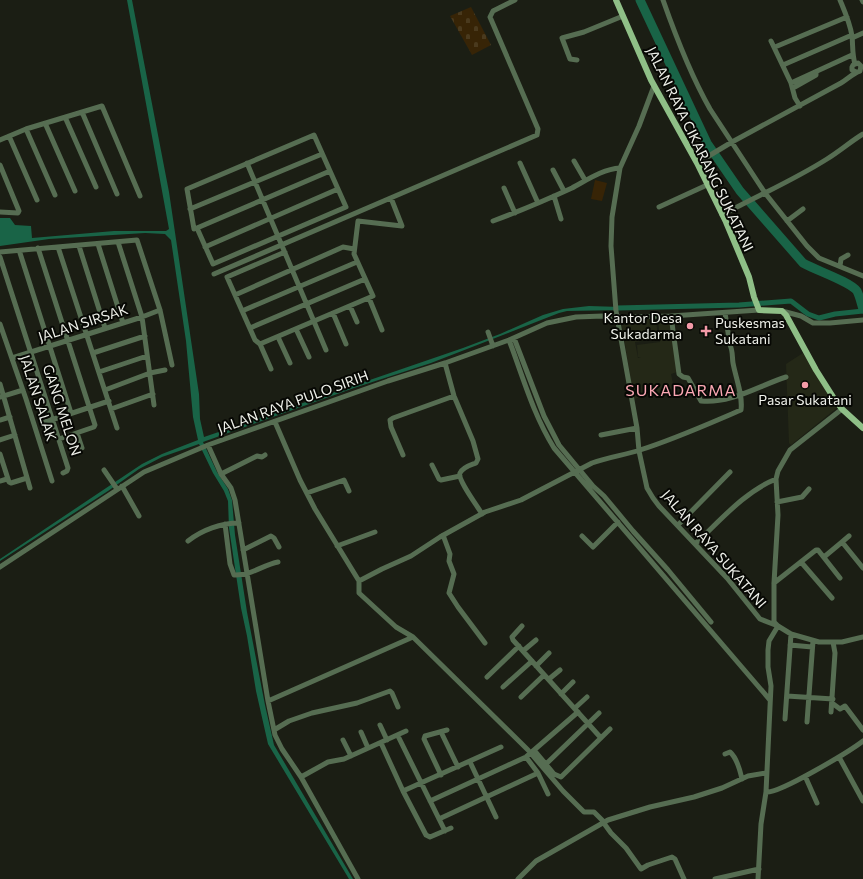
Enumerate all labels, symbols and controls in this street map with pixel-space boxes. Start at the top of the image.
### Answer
street label: JALAN RAYA CIKARANG SUKATANI [643,44,758,254]
street label: JALAN SIRSAK [36,300,130,345]
place label: Kantor Desa Sukadarma [604,309,682,342]
place label: Puskesmas Sukatani [715,314,785,347]
marker: Kantor Desa Sukadarma [685,321,695,331]
marker: Puskesmas Sukatani [700,325,712,337]
street label: JALAN SALAK [17,353,60,443]
street label: GANG MELON [40,362,85,458]
street label: JALAN RAYA PULO SIRIH [215,366,371,437]
district label: SUKADARMA [625,380,737,399]
marker: Pasar Sukatani [800,380,810,390]
place label: Pasar Sukatani [758,391,852,408]
street label: JALAN RAYA SUKATANI [658,486,770,611]

